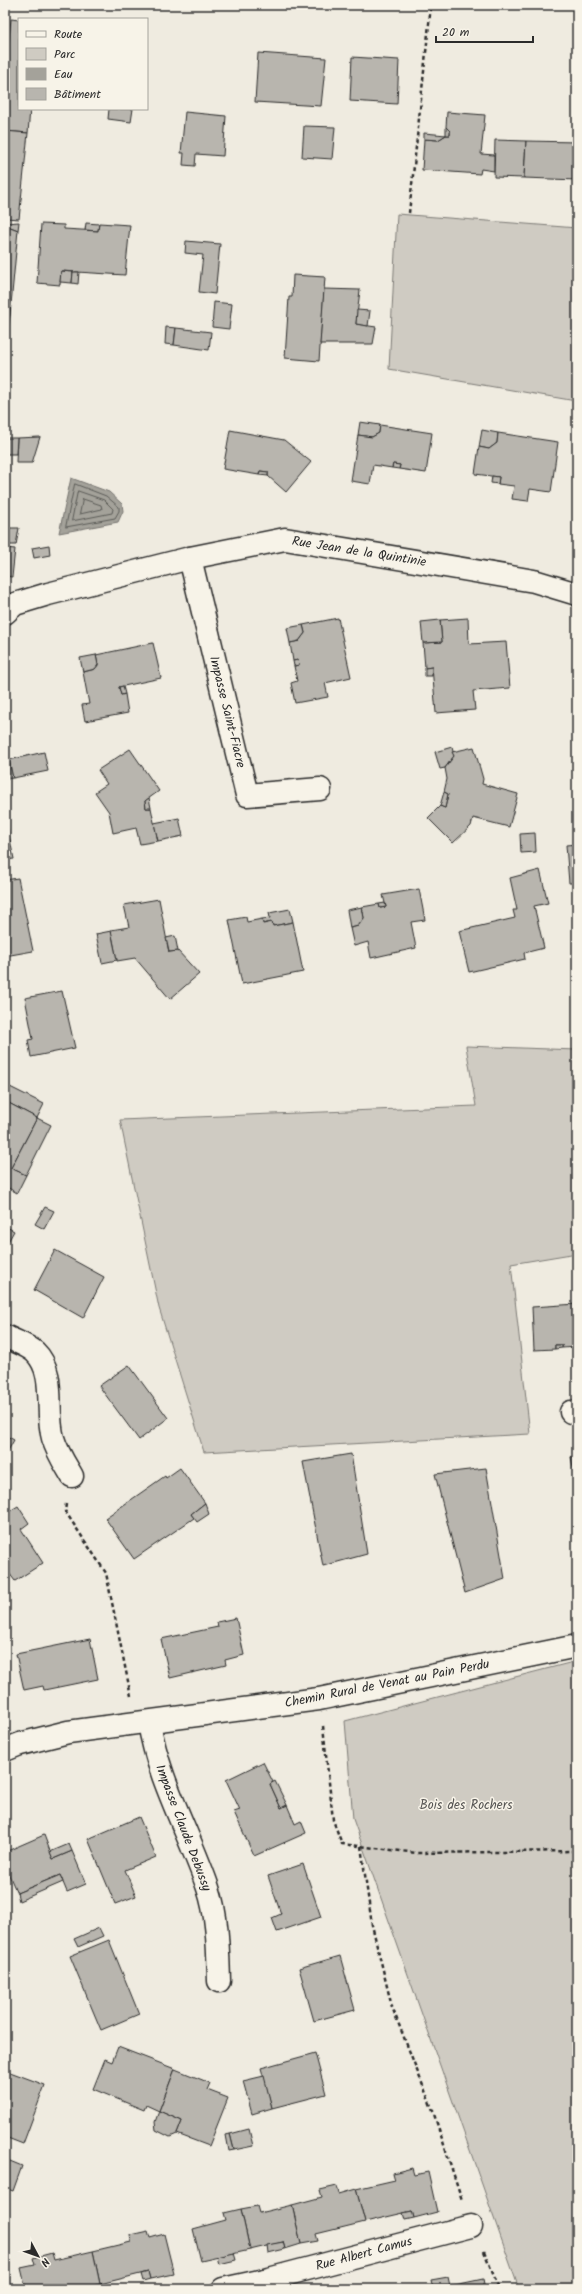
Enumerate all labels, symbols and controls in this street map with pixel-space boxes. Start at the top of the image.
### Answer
legend [18,18,148,110]
scale bar [436,18,533,44]
text: 20 m [442,23,470,42]
text: Route [54,25,83,44]
text: Parc [54,45,75,64]
text: Eau [54,65,73,84]
text: Bâtiment [54,85,101,104]
street label: Rue Jean de la Quintinie [290,531,428,573]
street label: Impasse Saint-Fiacre [203,654,251,770]
street label: Chemin Rural de Venat au Pain Perdu [283,1654,492,1714]
street label: Impasse Claude Debussy [149,1762,217,1895]
park label: Bois des Rochers [419,1795,513,1816]
street label: Rue Albert Camus [313,2231,415,2277]
north arrow [18,2236,58,2276]
text: N [36,2253,54,2270]

